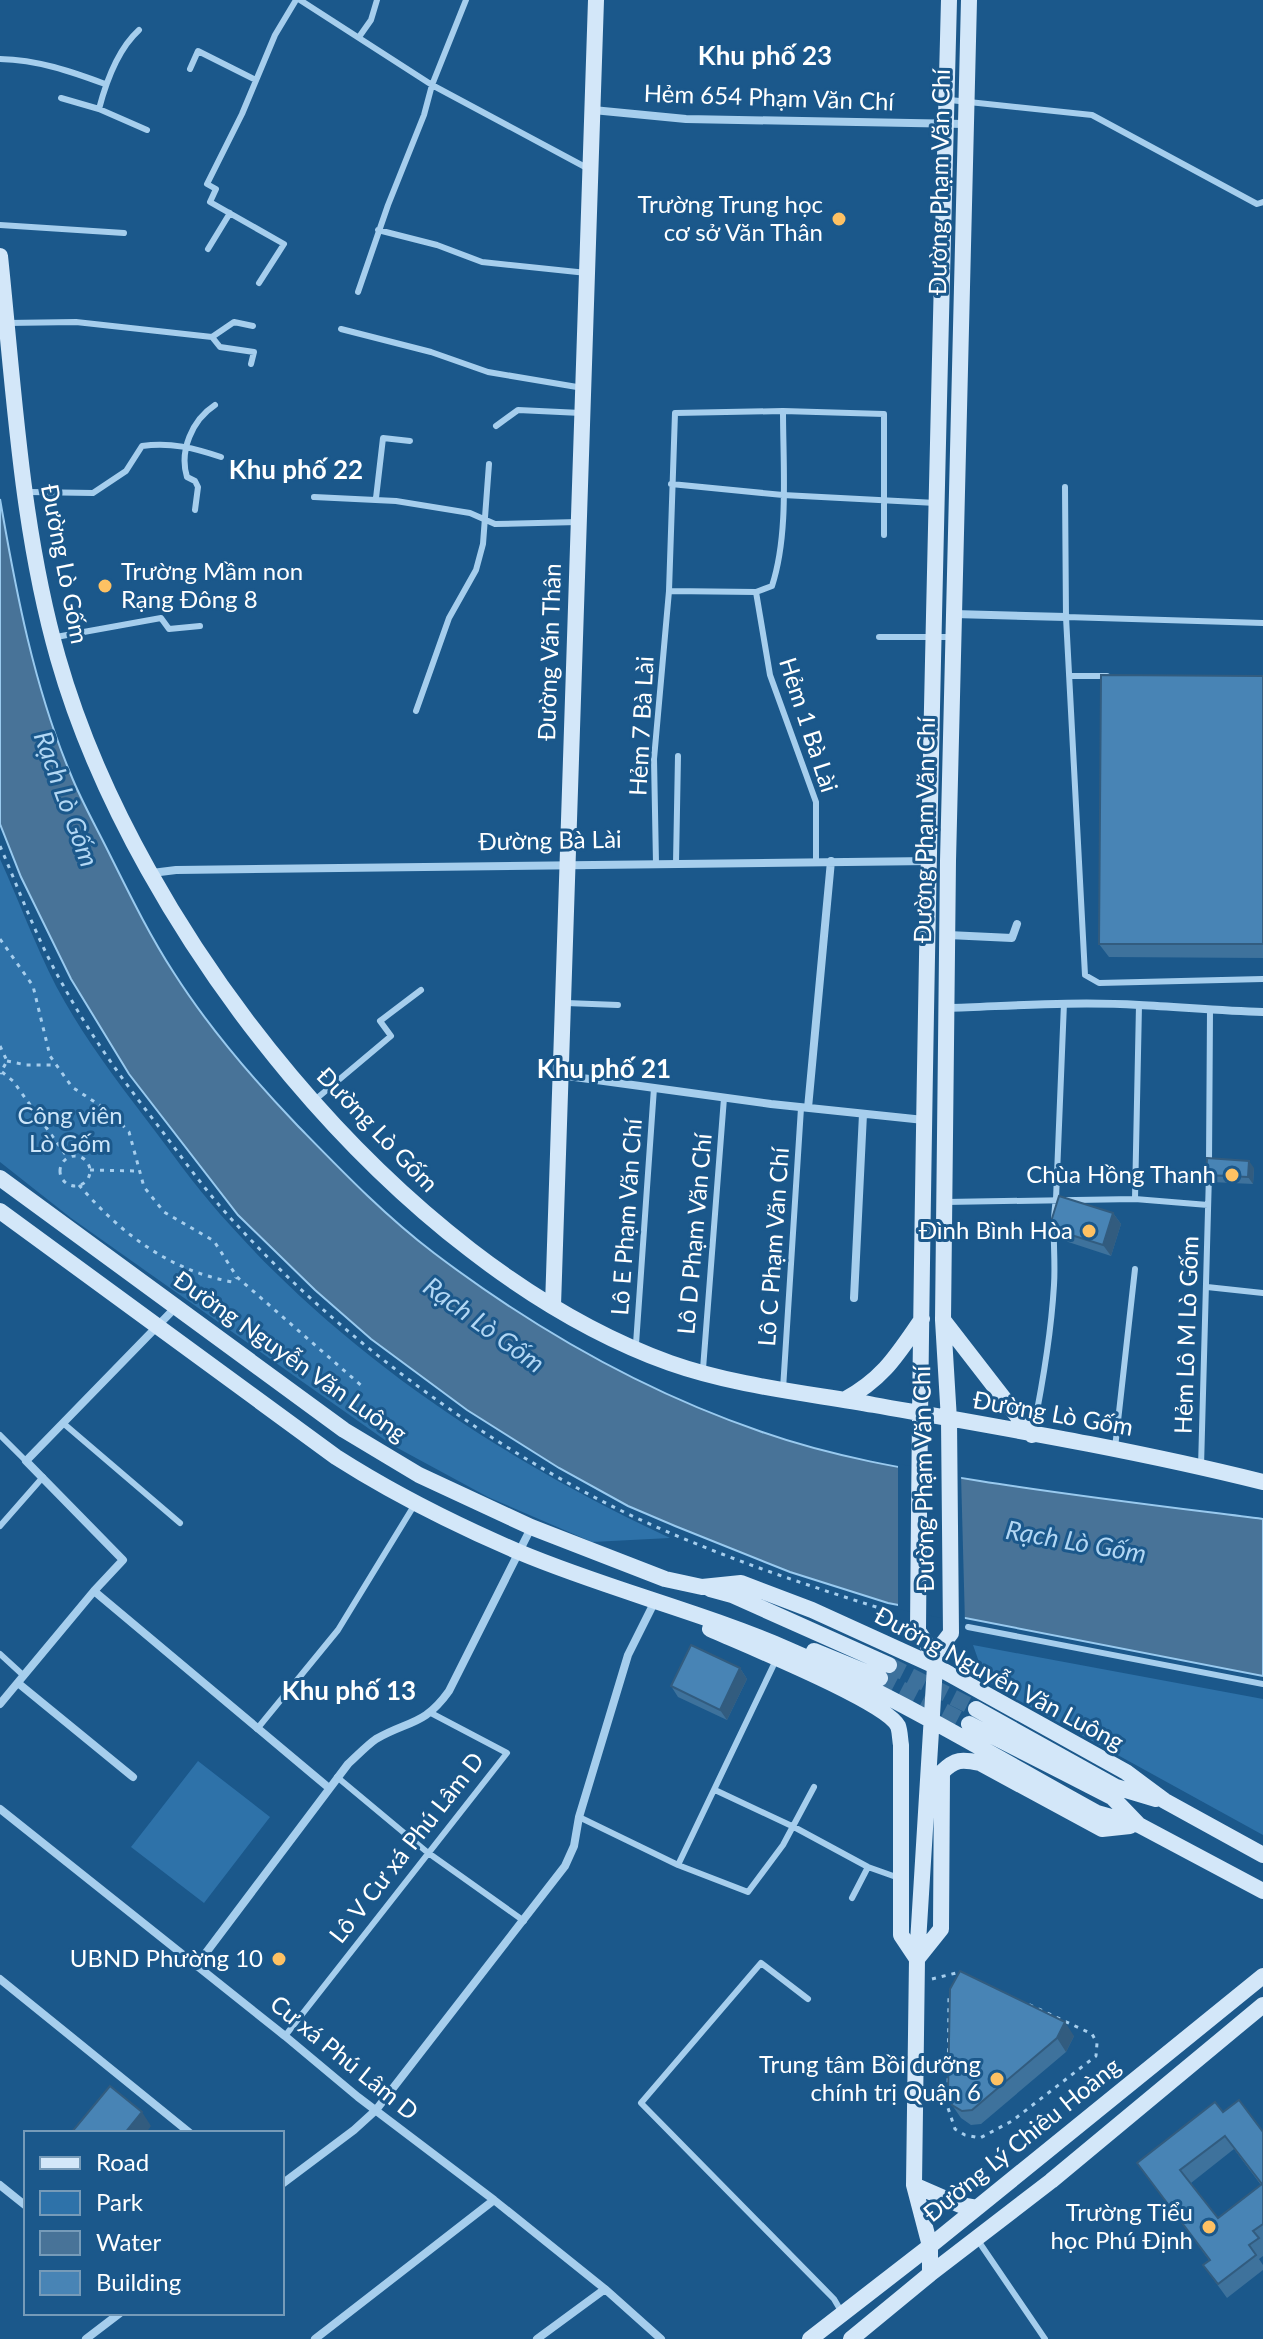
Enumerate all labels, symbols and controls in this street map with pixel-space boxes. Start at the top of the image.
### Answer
district label: Khu phố 23 [698,39,832,71]
street label: Đường Phạm Văn Chí [922,67,955,295]
street label: Hẻm 654 Phạm Văn Chí [643,78,896,115]
place label: Trường Trung học cơ sở Văn Thân [638,189,823,246]
marker: Trường Trung học cơ sở Văn Thân [830,210,848,228]
district label: Khu phố 22 [229,453,363,485]
street label: Đường Lò Gốm [36,481,95,646]
place label: Trường Mầm non Rạng Đông 8 [121,556,303,613]
street label: Đường Văn Thân [531,563,566,741]
marker: Trường Mầm non Rạng Đông 8 [96,577,114,595]
street label: Hẻm 1 Bà Lài [774,653,845,796]
street label: Hẻm 7 Bà Lài [622,655,659,797]
street label: Đường Phạm Văn Chí [907,715,940,943]
water label: Rạch Lò Gốm [28,726,106,871]
street label: Đường Bà Lài [478,824,622,855]
district label: Khu phố 21 [537,1052,671,1084]
street label: Đường Lò Gốm [311,1061,445,1197]
park label: Công viên Lò Gốm [17,1100,123,1157]
street label: Lô E Phạm Văn Chí [604,1116,647,1316]
street label: Lô D Phạm Văn Chí [670,1131,717,1336]
street label: Lô C Phạm Văn Chí [751,1145,794,1347]
place label: Chùa Hồng Thanh [1026,1159,1216,1188]
marker: Chùa Hồng Thanh [1223,1166,1241,1184]
place label: Đình Bình Hòa [919,1215,1073,1244]
marker: Đình Bình Hòa [1080,1222,1098,1240]
street label: Hẻm Lô M Lò Gốm [1168,1235,1203,1434]
street label: Đường Nguyễn Văn Luông [169,1264,413,1447]
water label: Rạch Lò Gốm [418,1270,551,1379]
street label: Đường Phạm Văn Chí [906,1365,939,1592]
street label: Đường Lò Gốm [971,1384,1136,1441]
water label: Rạch Lò Gốm [1003,1513,1149,1569]
street label: Đường Nguyễn Văn Luông [870,1600,1129,1756]
district label: Khu phố 13 [282,1674,416,1706]
street label: Lô V Cư xá Phú Lâm D [322,1746,489,1948]
place label: UBND Phường 10 [70,1943,263,1972]
marker: UBND Phường 10 [270,1950,288,1968]
street label: Cư xá Phú Lâm D [265,1988,425,2125]
place label: Trung tâm Bồi dưỡng chính trị Quận 6 [759,2049,981,2106]
street label: Đường Lý Chiêu Hoàng [917,2051,1125,2227]
marker: Trung tâm Bồi dưỡng chính trị Quận 6 [988,2070,1006,2088]
legend [24,2131,284,2315]
text: Road [96,2147,149,2176]
text: Park [96,2187,144,2216]
place label: Trường Tiểu học Phú Định [1050,2197,1193,2254]
marker: Trường Tiểu học Phú Định [1200,2218,1218,2236]
text: Water [96,2227,161,2256]
text: Building [96,2267,181,2296]

